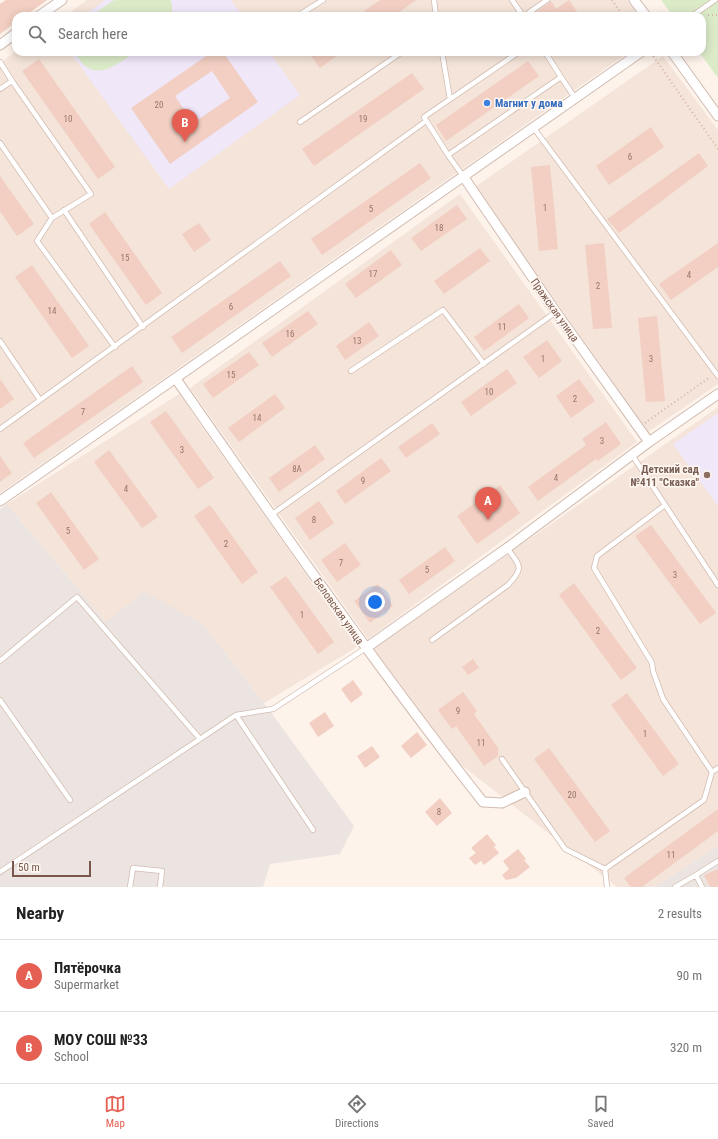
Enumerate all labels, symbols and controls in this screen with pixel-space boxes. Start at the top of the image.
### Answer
search box [12,12,706,56]
icon: search [26,23,48,45]
text: Search here [58,25,128,43]
place label: Магнит у дома [495,97,563,110]
marker: Магнит у дома [482,98,492,108]
house number: 20 [155,100,163,110]
pin: B [172,109,198,142]
house number: 10 [64,114,72,124]
house number: 19 [359,114,367,124]
house number: 6 [628,152,632,162]
house number: 1 [543,203,547,213]
house number: 5 [369,204,374,214]
house number: 18 [435,223,443,233]
house number: 15 [121,253,130,263]
house number: 17 [369,269,378,279]
house number: 4 [687,270,692,280]
street label: Пражская улица [528,276,581,345]
house number: 2 [596,281,601,291]
house number: 6 [229,302,233,312]
house number: 14 [48,306,57,316]
house number: 11 [498,322,506,332]
house number: 16 [286,329,294,339]
house number: 13 [353,336,361,346]
house number: 1 [541,354,545,364]
house number: 3 [649,354,653,364]
house number: 15 [227,370,236,380]
house number: 10 [485,387,493,397]
house number: 2 [573,394,578,404]
house number: 7 [81,407,86,417]
house number: 14 [253,413,262,423]
house number: 3 [600,436,604,446]
house number: 3 [180,445,184,455]
place label: Детский сад №411 "Сказка" [631,463,699,489]
house number: 8А [292,464,302,474]
marker: Детский сад №411 "Сказка" [702,470,712,480]
house number: 4 [554,473,559,483]
house number: 9 [361,476,365,486]
house number: 4 [124,484,129,494]
pin: A [475,487,501,520]
house number: 8 [312,515,316,525]
house number: 5 [66,526,71,536]
house number: 2 [224,539,229,549]
house number: 7 [339,558,344,568]
house number: 5 [425,565,430,575]
house number: 3 [673,570,677,580]
street label: Беловская улица [311,576,366,647]
your location [365,592,385,612]
house number: 1 [300,610,304,620]
house number: 2 [596,626,601,636]
house number: 9 [456,706,460,716]
house number: 1 [643,729,647,739]
house number: 11 [477,738,485,748]
house number: 20 [568,790,576,800]
house number: 8 [437,807,441,817]
house number: 11 [667,850,675,860]
scale bar [12,859,91,878]
text: 50 m [18,861,40,874]
text: Nearby [16,903,64,923]
text: 2 results [658,906,702,921]
text: Пятёрочка [54,959,121,977]
text: A [25,968,33,983]
text: 90 m [676,968,702,983]
text: Supermarket [54,977,119,992]
text: МОУ СОШ №33 [54,1031,148,1049]
text: B [25,1040,33,1055]
text: 320 m [670,1040,702,1055]
text: School [54,1049,89,1064]
tab: Map [104,1093,126,1130]
tab: Directions [335,1093,379,1130]
tab: Saved [588,1093,614,1130]

